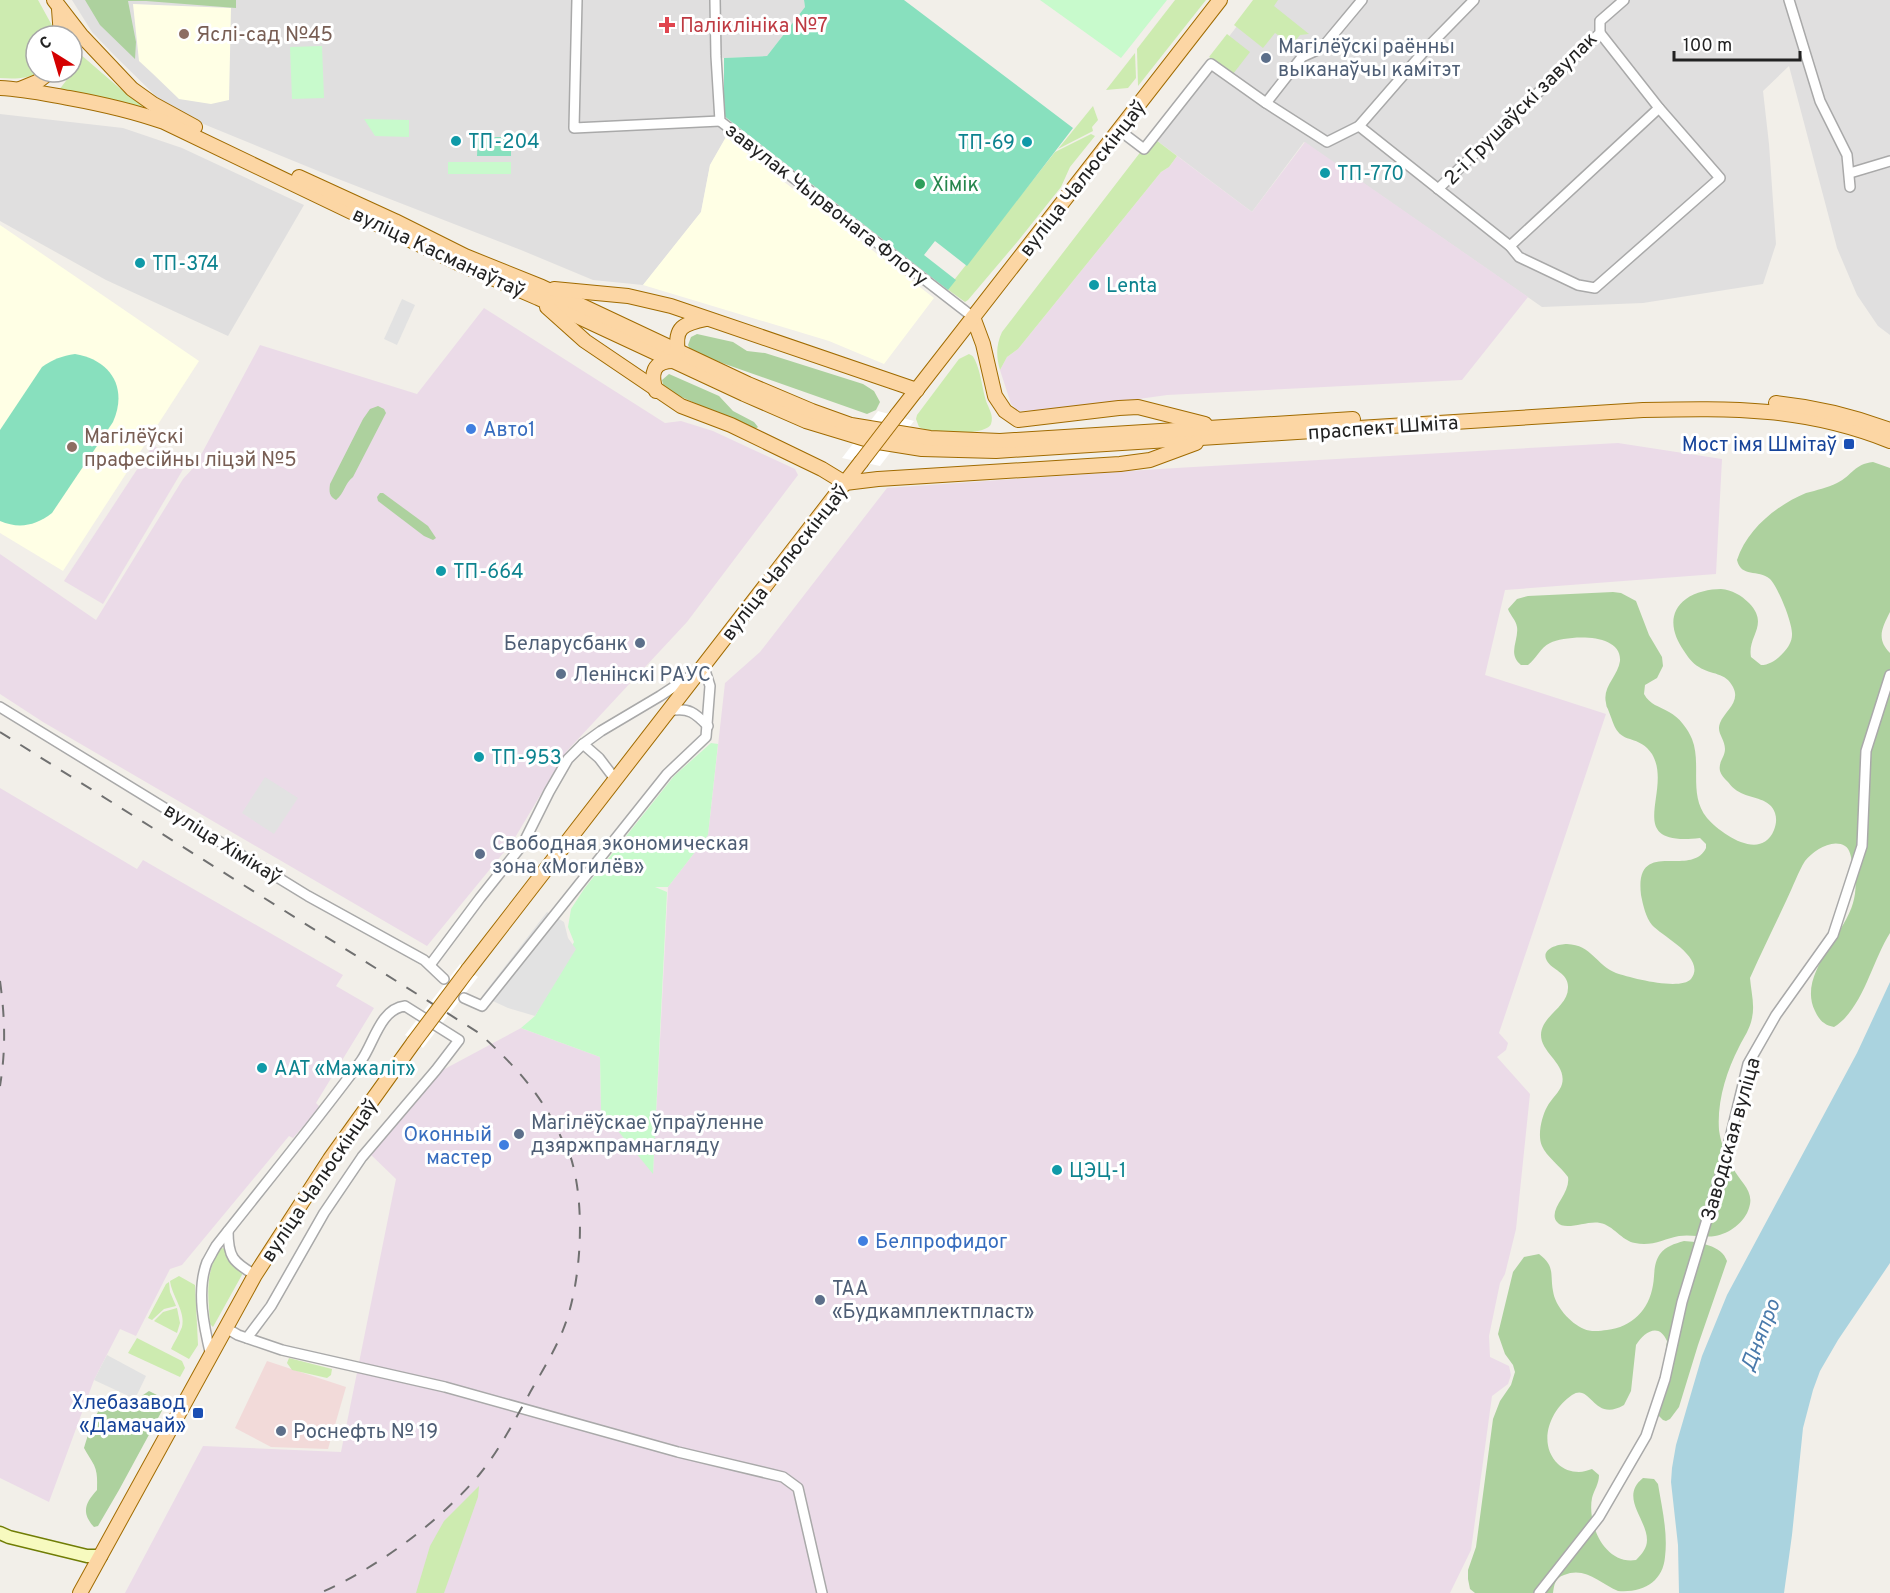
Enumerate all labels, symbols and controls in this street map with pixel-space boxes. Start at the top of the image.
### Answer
place label: Паліклініка №7 [680,14,828,40]
marker: Паліклініка №7 [658,16,676,34]
place label: Яслі-сад №45 [196,23,333,49]
north arrow [24,24,84,84]
scale bar [1674,24,1800,62]
marker: Яслі-сад №45 [177,27,191,41]
street label: 2-і Грушаўскі завулак [1439,27,1604,192]
text: С [36,33,56,55]
place label: Магілёўскі раённы выканаўчы камітэт [1278,35,1461,84]
text: 100 m [1683,35,1732,58]
marker: Магілёўскі раённы выканаўчы камітэт [1259,51,1273,65]
street label: вуліца Чалюскінцаў [1014,96,1153,263]
street label: завулак Чырвонага Флоту [719,118,933,293]
place label: ТП-204 [468,130,540,156]
place label: ТП-69 [958,131,1015,157]
marker: ТП-204 [449,134,463,148]
marker: ТП-69 [1020,135,1034,149]
place label: ТП-770 [1337,162,1404,188]
marker: ТП-770 [1318,166,1332,180]
place label: Хімік [932,173,979,199]
marker: Хімік [913,177,927,191]
street label: вуліца Касманаўтаў [348,202,528,305]
place label: ТП-374 [152,252,219,278]
marker: ТП-374 [133,256,147,270]
place label: Lenta [1106,274,1157,300]
marker: Lenta [1087,278,1101,292]
street label: праспект Шміта [1307,411,1459,447]
place label: Авто1 [483,418,536,444]
marker: Авто1 [464,422,478,436]
place label: Магілёўскі прафесійны ліцэй №5 [84,425,297,474]
place label: Мост імя Шмітаў [1682,433,1837,459]
marker: Мост імя Шмітаў [1842,437,1856,451]
marker: Магілёўскі прафесійны ліцэй №5 [65,440,79,454]
street label: вуліца Чалюскінцаў [716,480,855,647]
place label: ТП-664 [453,560,524,586]
marker: ТП-664 [434,564,448,578]
place label: Беларусбанк [504,632,628,658]
marker: Беларусбанк [633,636,647,650]
place label: Ленінскі РАУС [573,663,711,689]
marker: Ленінскі РАУС [554,667,568,681]
place label: ТП-953 [491,746,562,772]
marker: ТП-953 [472,750,486,764]
street label: вуліца Хімікаў [158,798,286,891]
place label: Свободная экономическая зона «Могилёв» [492,832,749,881]
marker: Свободная экономическая зона «Могилёв» [473,847,487,861]
street label: Заводская вуліца [1696,1055,1768,1224]
place label: ААТ «Мажаліт» [274,1057,416,1083]
marker: ААТ «Мажаліт» [255,1061,269,1075]
street label: вуліца Чалюскінцаў [256,1095,385,1268]
place label: Магілёўскае ўпраўленне дзяржпрамнагляду [531,1111,764,1160]
place label: Оконный мастер [403,1123,492,1172]
marker: Магілёўскае ўпраўленне дзяржпрамнагляду [512,1127,526,1141]
marker: Оконный мастер [497,1138,511,1152]
place label: ЦЭЦ-1 [1069,1159,1126,1185]
marker: ЦЭЦ-1 [1050,1163,1064,1177]
place label: Белпрофидог [875,1230,1008,1256]
marker: Белпрофидог [856,1234,870,1248]
place label: ТАА «Будкамплектпласт» [832,1277,1034,1326]
marker: ТАА «Будкамплектпласт» [813,1293,827,1307]
water label: Дняпро [1735,1295,1788,1375]
place label: Хлебазавод «Дамачай» [72,1391,186,1440]
marker: Хлебазавод «Дамачай» [191,1406,205,1420]
place label: Роснефть № 19 [293,1420,438,1446]
marker: Роснефть № 19 [274,1424,288,1438]

